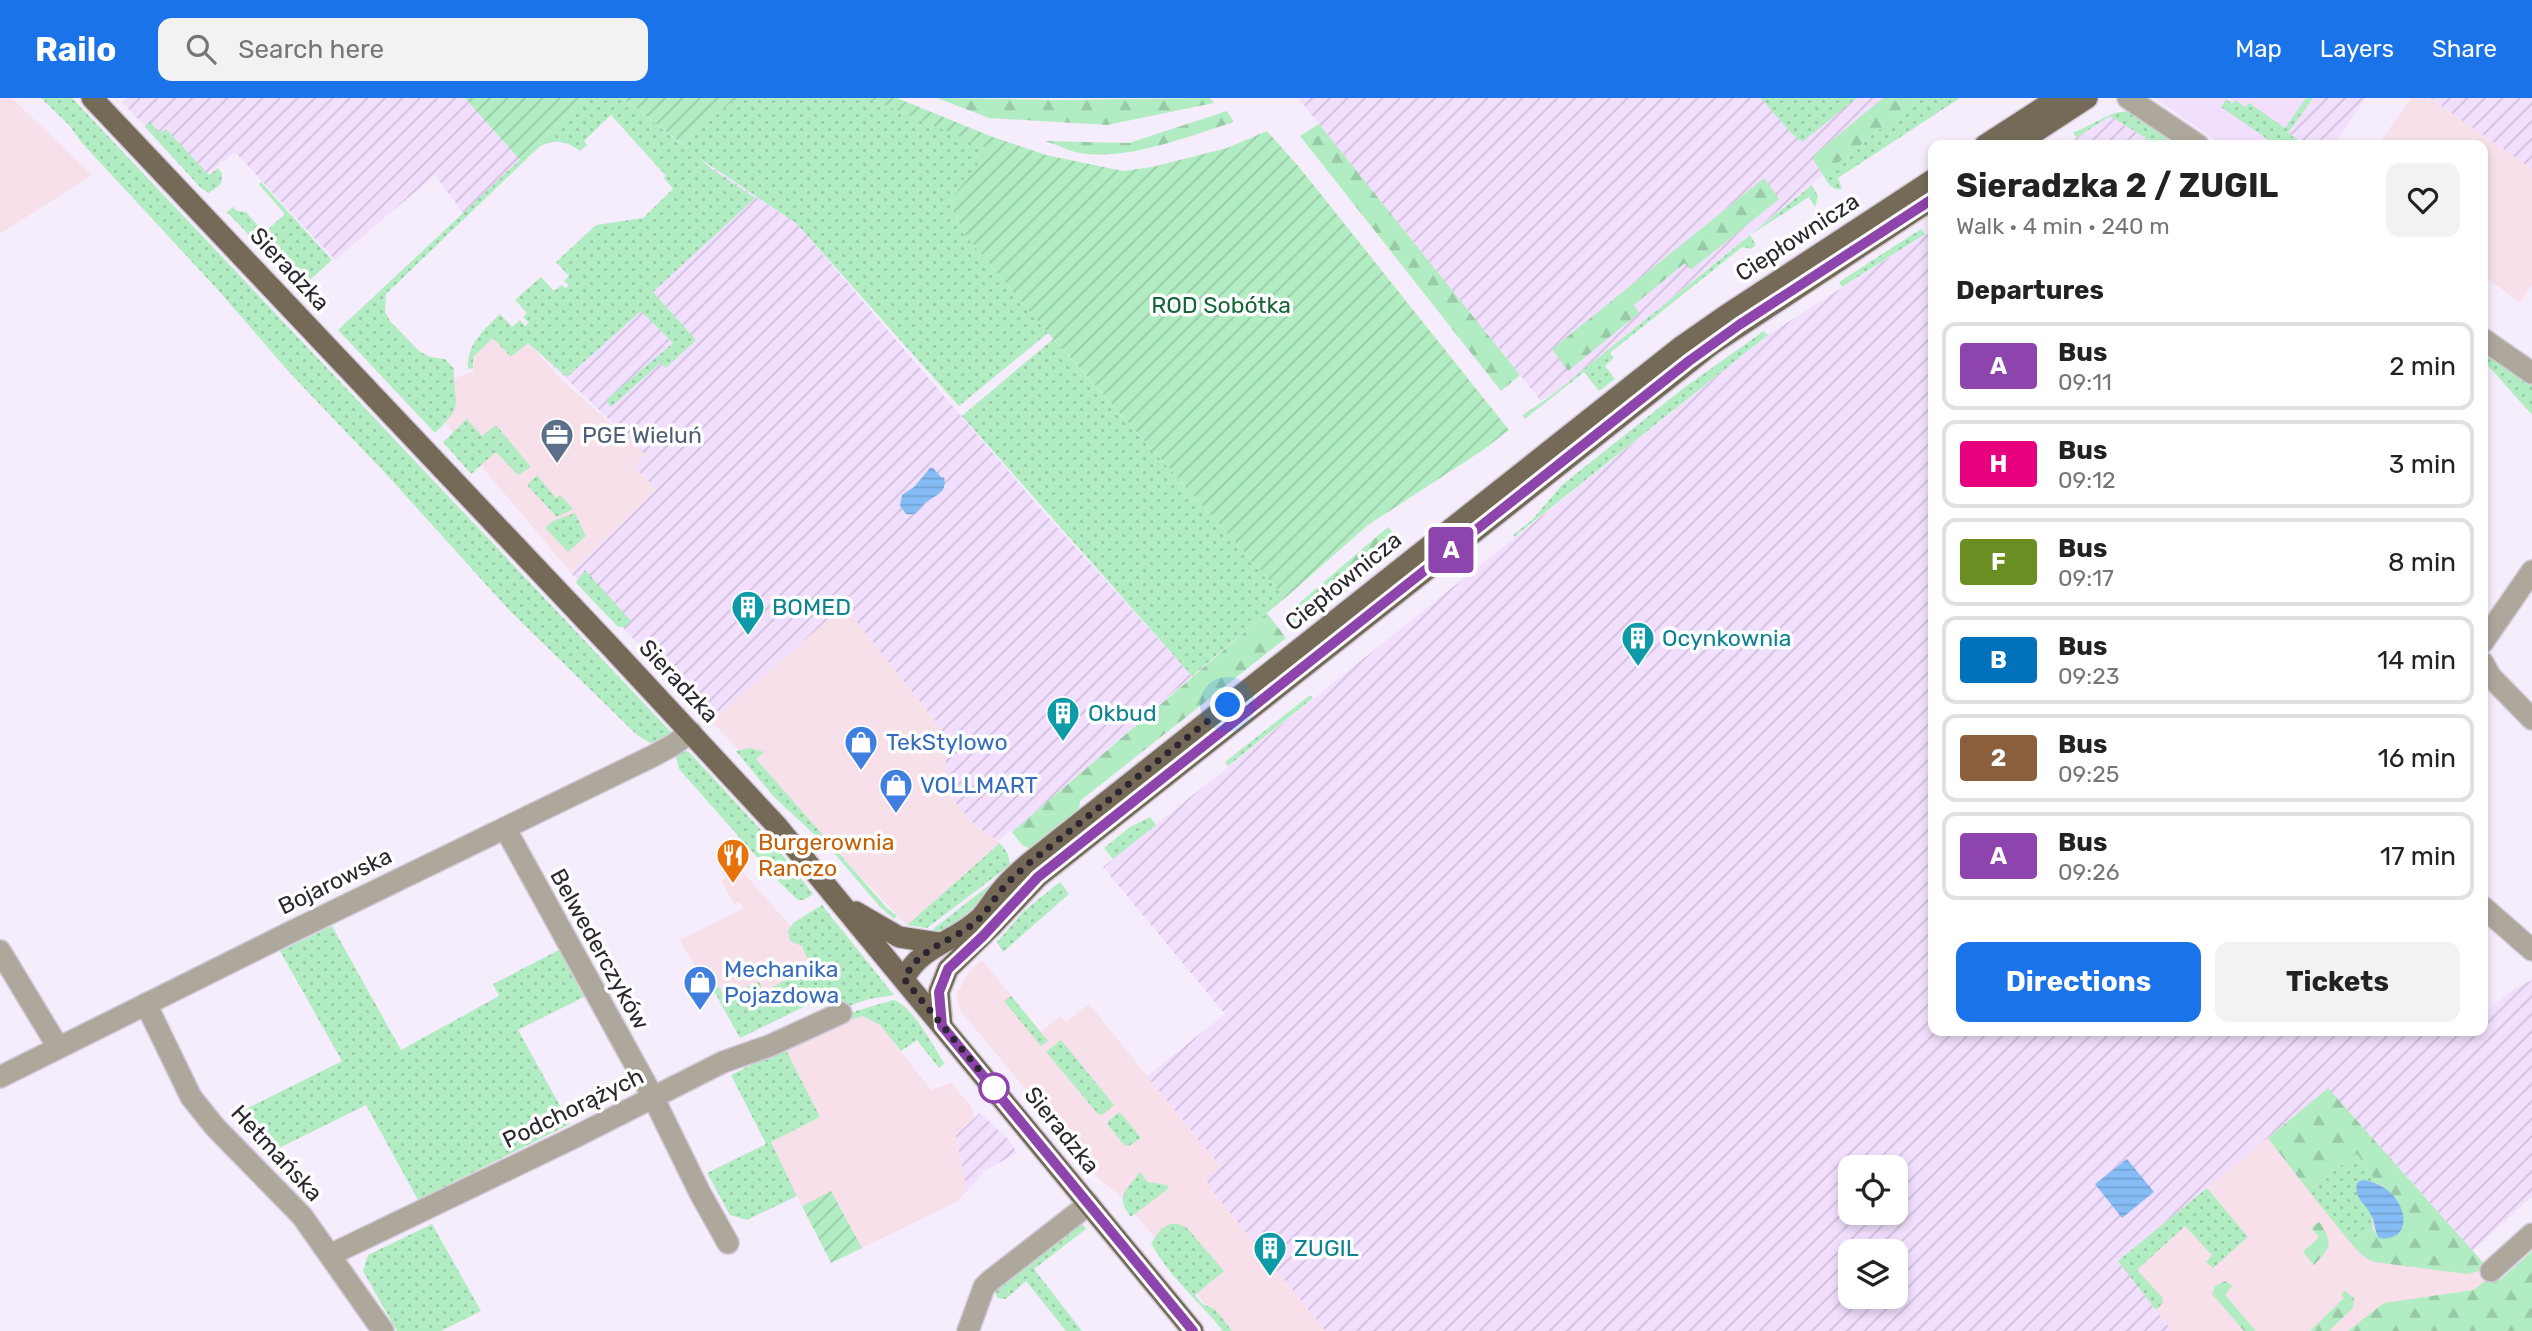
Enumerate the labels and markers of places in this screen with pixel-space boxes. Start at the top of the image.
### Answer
office icon: PGE Wieluń [538,416,576,465]
place label: PGE Wieluń [582,421,702,449]
building icon: BOMED [729,588,767,637]
place label: BOMED [772,593,851,621]
building icon: Ocynkownia [1619,619,1657,668]
place label: Ocynkownia [1662,624,1791,652]
building icon: Okbud [1044,694,1082,743]
place label: Okbud [1088,699,1157,727]
shop icon: TekStylowo [842,723,880,772]
place label: TekStylowo [886,728,1008,756]
shop icon: VOLLMART [877,766,915,815]
place label: VOLLMART [920,771,1038,799]
place label: Burgerownia Ranczo [758,828,894,882]
restaurant icon: Burgerownia Ranczo [714,836,752,885]
place label: Mechanika Pojazdowa [724,955,839,1009]
shop icon: Mechanika Pojazdowa [681,963,719,1012]
unlabelled marker [979,1073,1009,1103]
building icon: ZUGIL [1251,1229,1289,1278]
place label: ZUGIL [1294,1234,1359,1262]

